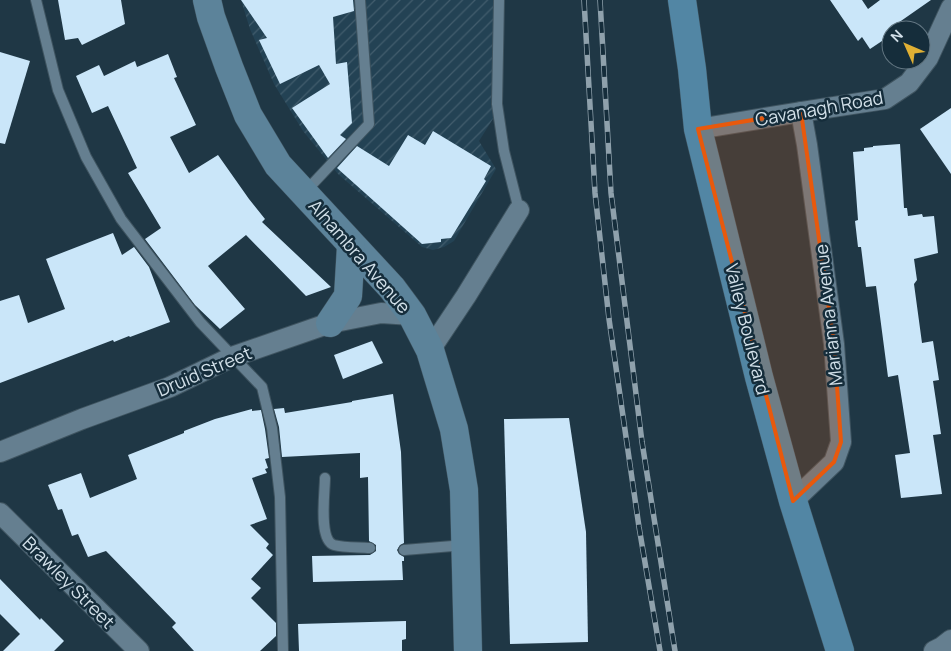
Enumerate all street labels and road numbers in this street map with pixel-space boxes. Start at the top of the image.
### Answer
street label: Cavanagh Road [753,85,885,131]
street label: Alhambra Avenue [304,194,416,318]
street label: Marianna Avenue [809,243,847,387]
street label: Valley Boulevard [720,261,776,397]
street label: Druid Street [153,340,255,402]
street label: Brawley Street [18,531,120,633]

